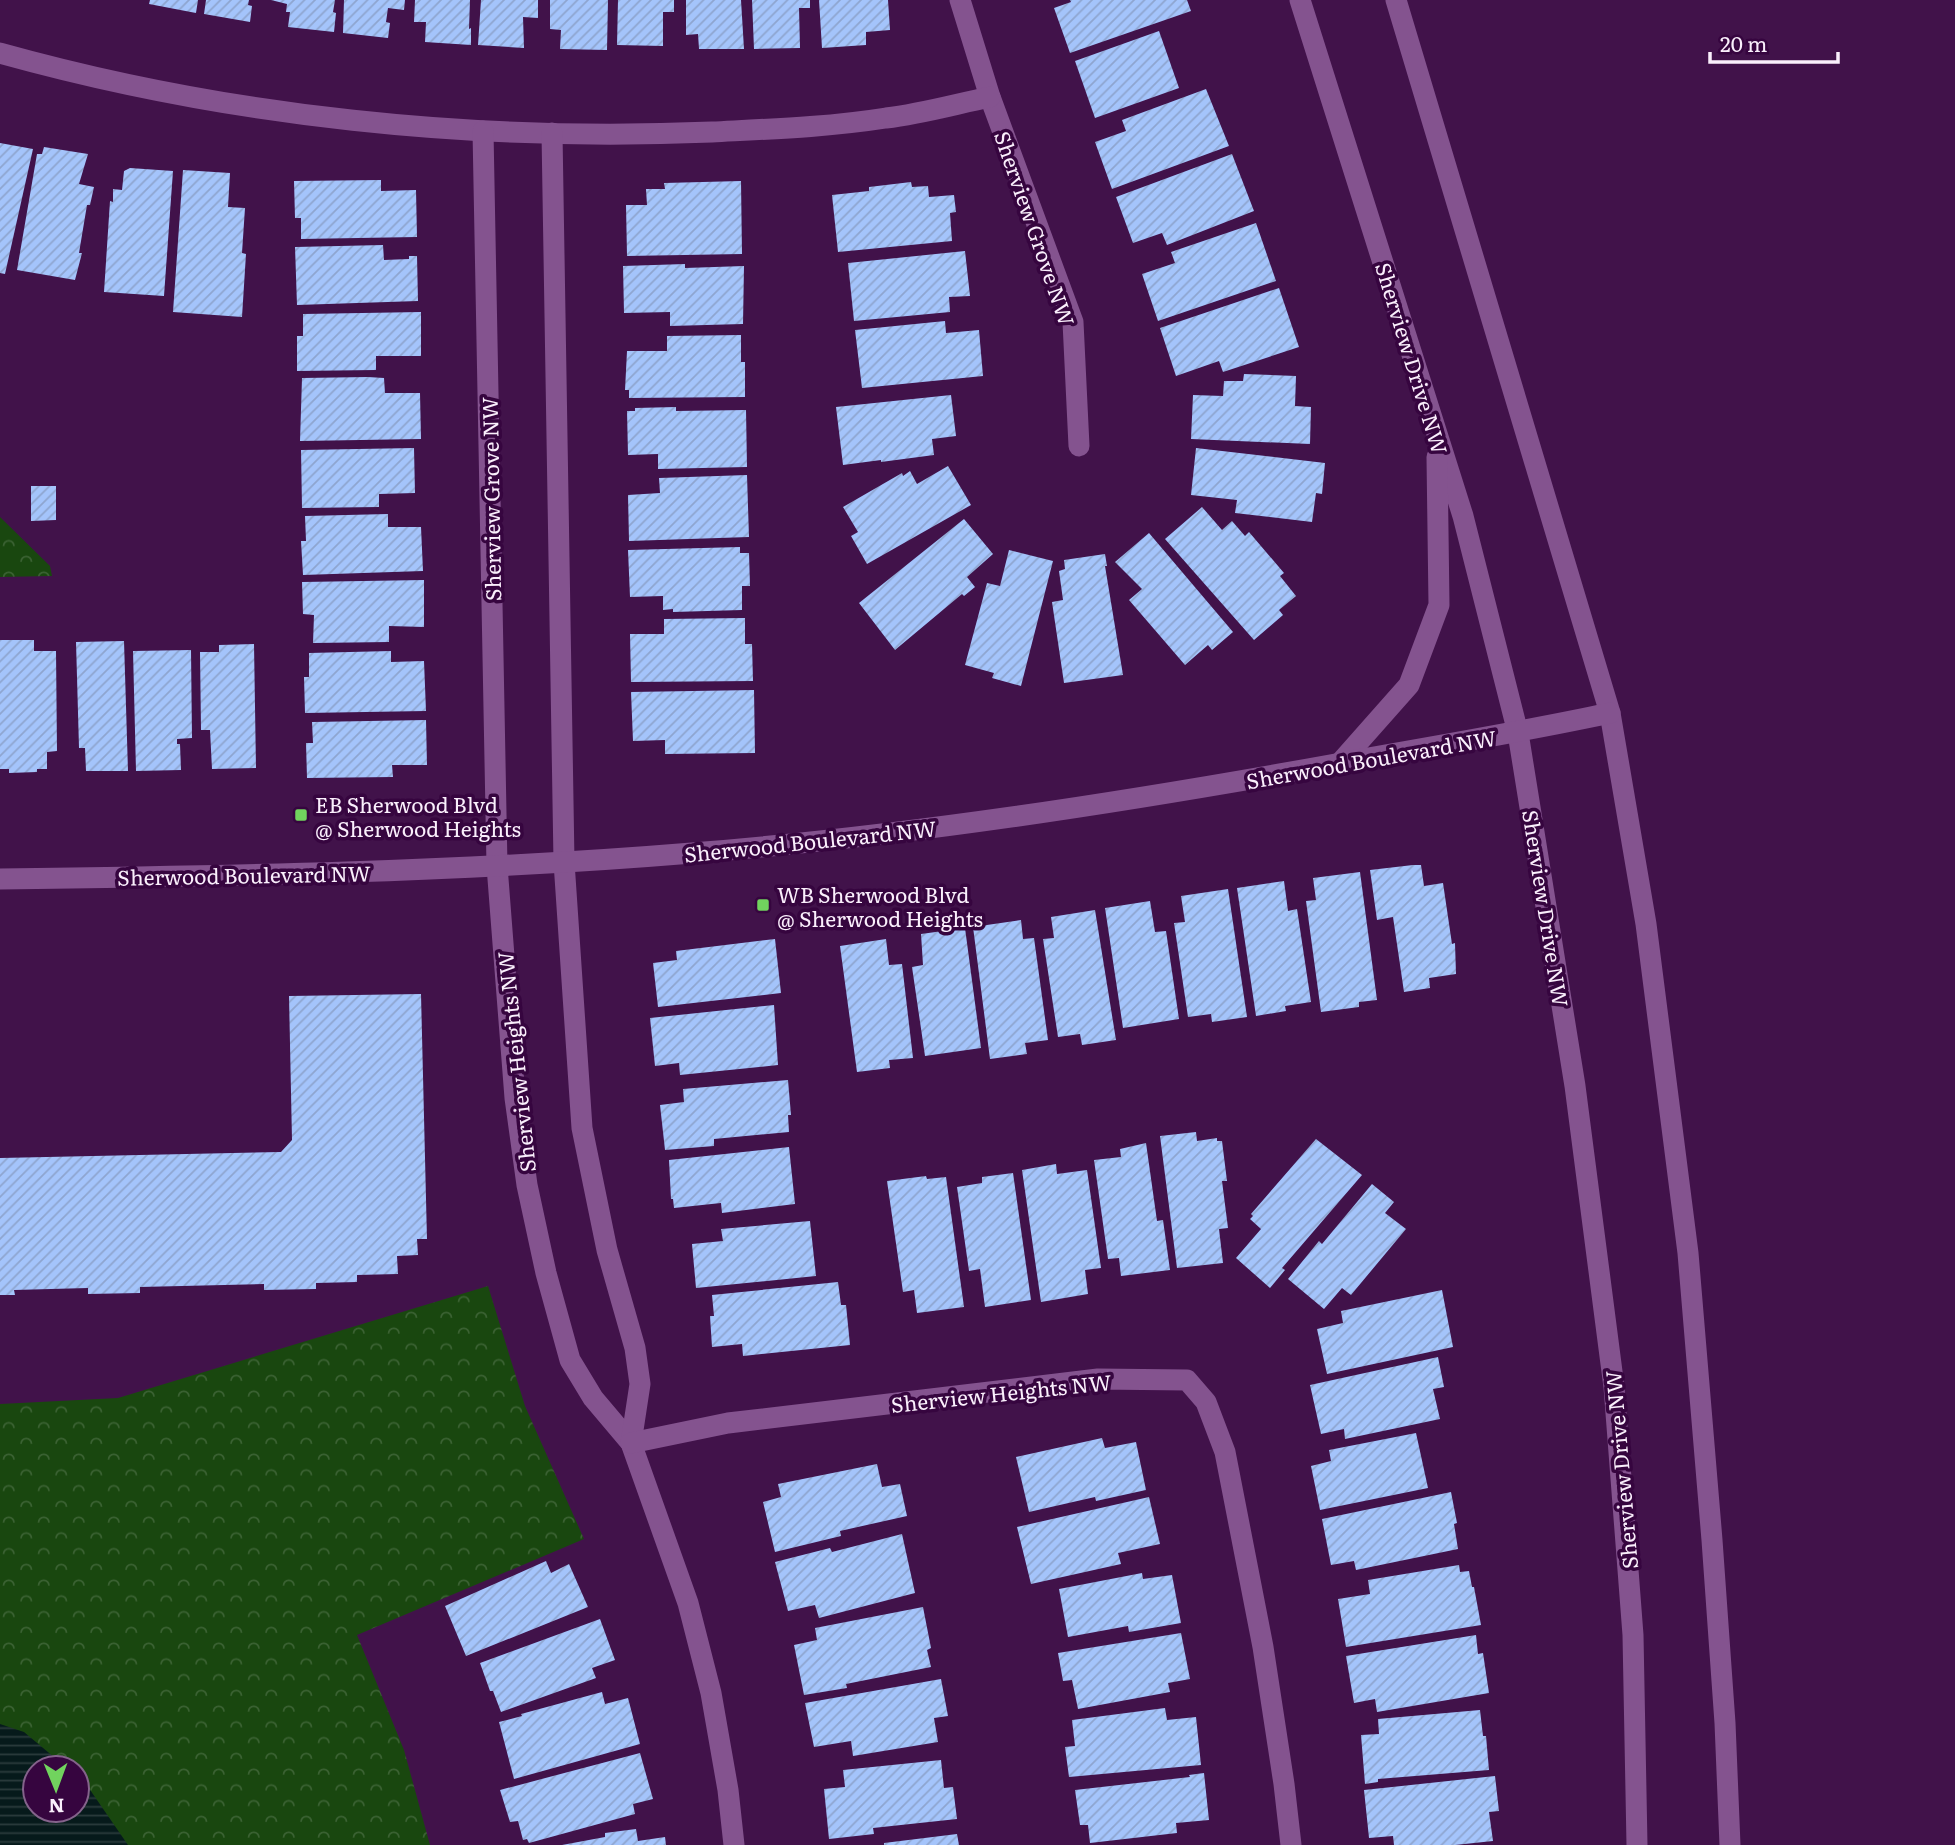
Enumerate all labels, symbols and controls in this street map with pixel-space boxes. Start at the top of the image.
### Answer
scale bar [1710,21,1838,65]
text: 20 m [1720,27,1767,58]
street label: Sherview Grove NW [988,126,1084,330]
street label: Sherview Drive NW [1369,258,1457,458]
street label: Sherview Grove NW [473,397,507,601]
street label: Sherwood Boulevard NW [1243,721,1499,795]
place label: EB Sherwood Blvd @ Sherwood Heights [315,788,521,843]
marker: EB Sherwood Blvd @ Sherwood Heights [293,807,309,823]
street label: Sherview Drive NW [1516,807,1578,1009]
street label: Sherwood Boulevard NW [682,811,938,869]
street label: Sherwood Boulevard NW [117,856,371,892]
place label: WB Sherwood Blvd @ Sherwood Heights [777,878,983,933]
marker: WB Sherwood Blvd @ Sherwood Heights [755,897,771,913]
street label: Sherview Heights NW [488,950,542,1174]
street label: Sherview Heights NW [889,1365,1113,1419]
street label: Sherview Drive NW [1596,1369,1644,1571]
north arrow [21,1754,91,1824]
text: N [48,1793,65,1821]

